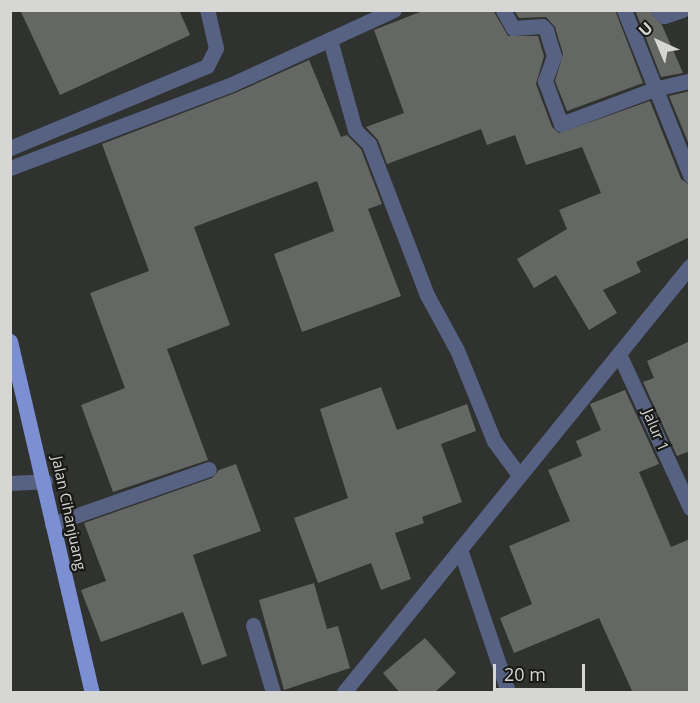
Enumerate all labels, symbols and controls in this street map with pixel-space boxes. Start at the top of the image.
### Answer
north arrow [628,12,688,72]
text: U [634,17,657,41]
street label: Jalur 1 [639,406,673,454]
street label: Jalan Cihanjuang [48,454,90,572]
scale bar [496,652,588,690]
text: 20 m [504,662,546,686]

